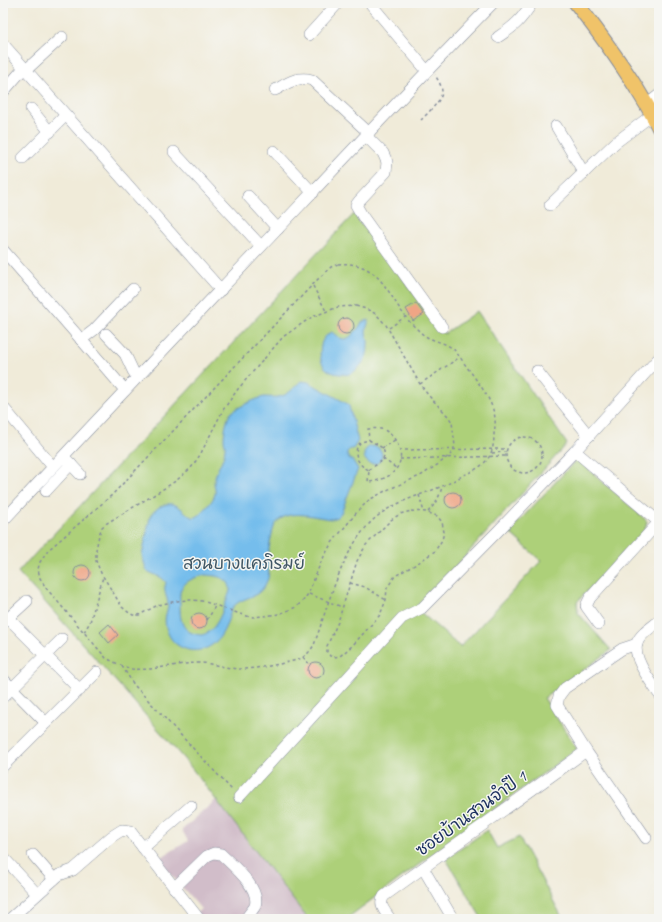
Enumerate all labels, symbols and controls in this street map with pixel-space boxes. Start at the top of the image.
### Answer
park label: สวนบางแคภิรมย์ [183,552,305,574]
street label: ซอยบ้านสวนจำปี 1 [412,765,532,861]

